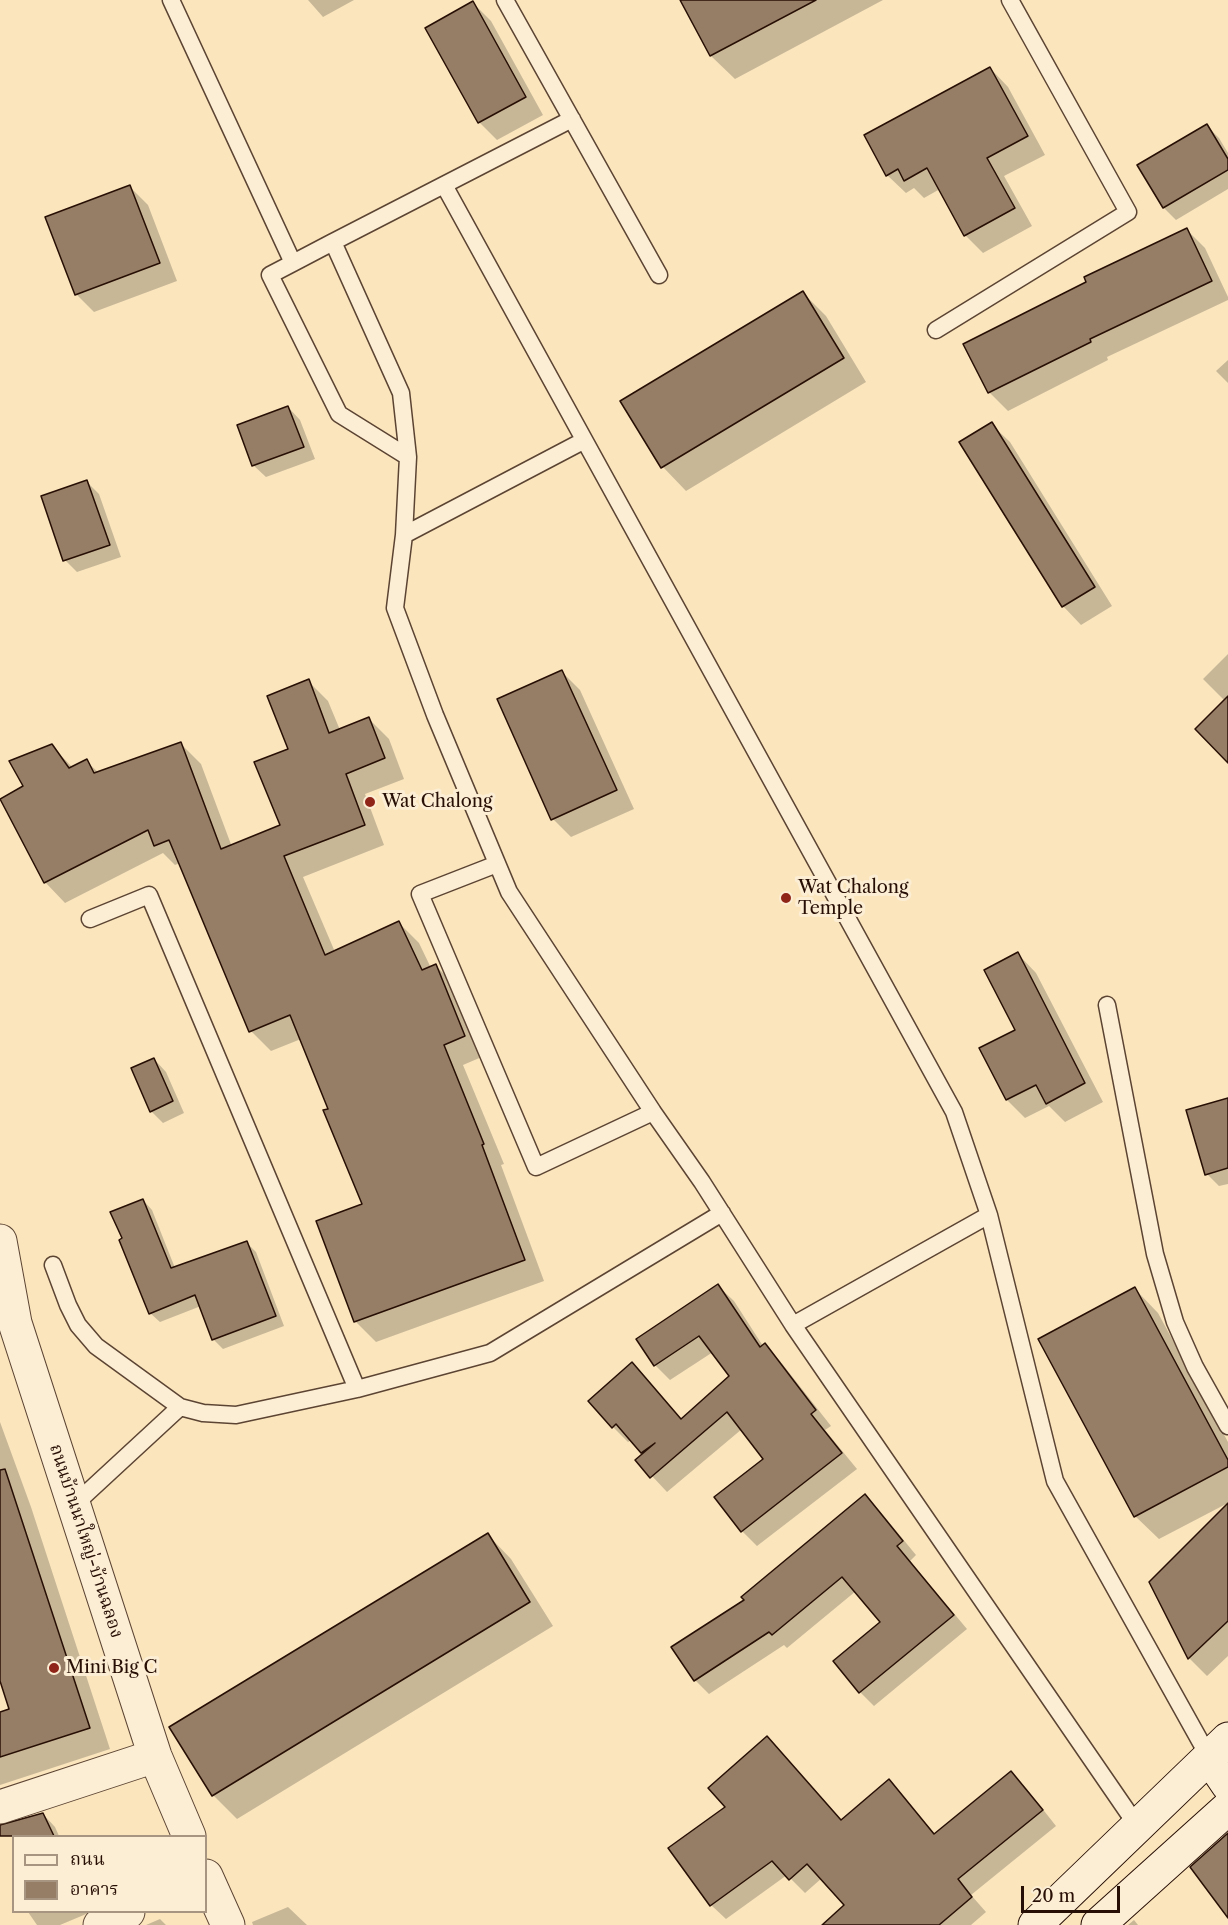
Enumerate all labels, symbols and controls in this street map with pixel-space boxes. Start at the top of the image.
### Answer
place label: Wat Chalong [382,791,493,813]
marker: Wat Chalong [363,795,377,809]
place label: Wat Chalong Temple [798,877,909,920]
marker: Wat Chalong Temple [779,891,793,905]
street label: ถนนบ้านนาใหญ่-บ้านฉลอง [44,1441,128,1641]
place label: Mini Big C [66,1657,157,1679]
marker: Mini Big C [47,1661,61,1675]
legend [12,1835,207,1913]
text: ถนน [70,1848,105,1870]
scale bar [1024,1874,1123,1912]
text: อาคาร [70,1878,119,1900]
text: 20 m [1032,1885,1075,1907]

